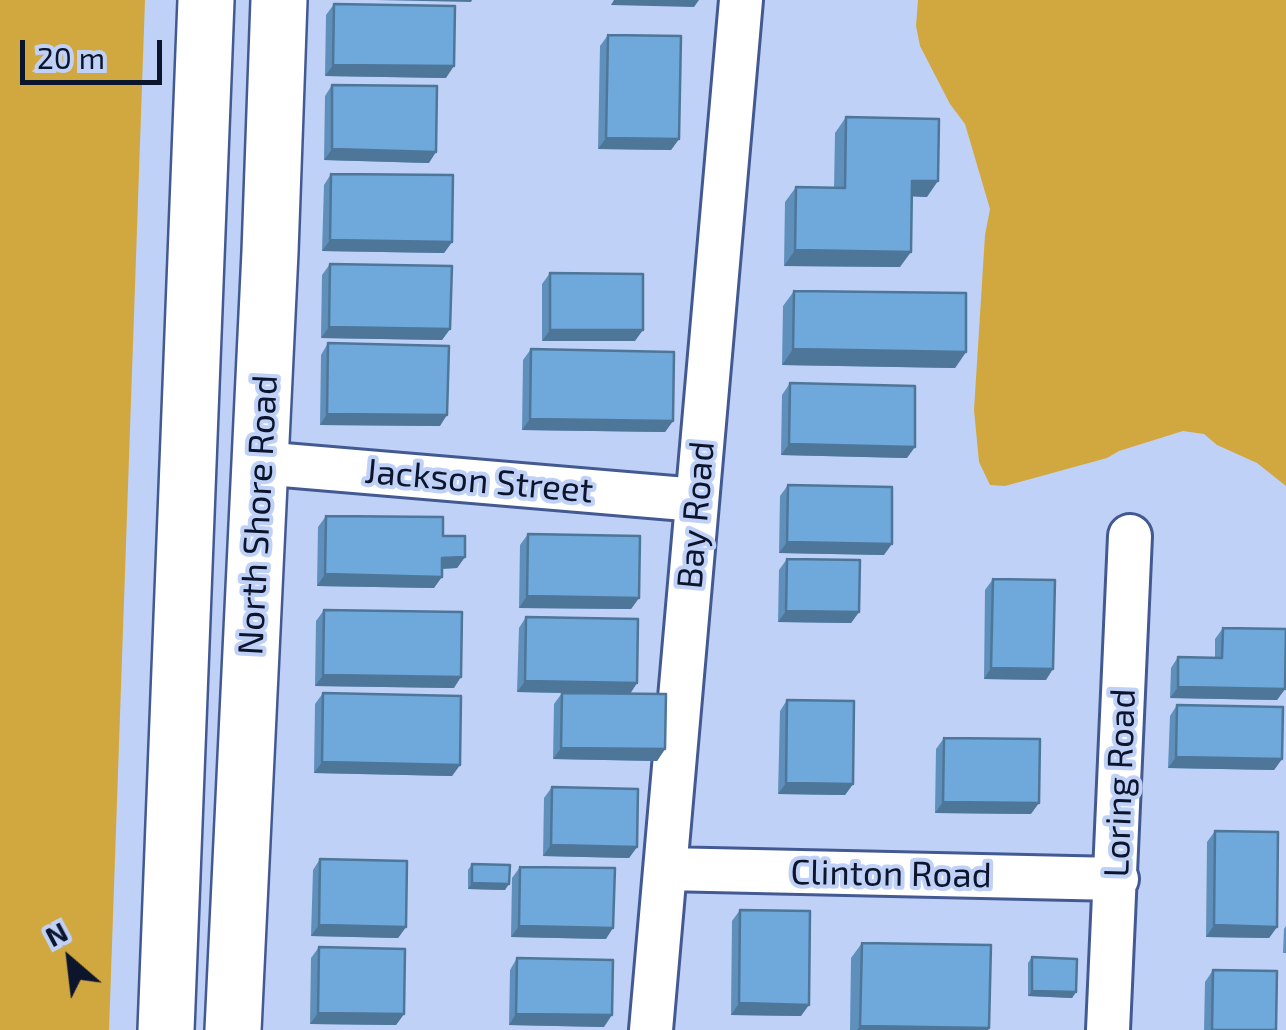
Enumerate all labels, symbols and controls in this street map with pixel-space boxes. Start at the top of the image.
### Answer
scale bar [25,20,168,82]
text: 20 m [37,39,105,75]
street label: North Shore Road [230,374,286,656]
street label: Bay Road [669,440,723,590]
street label: Jackson Street [363,450,595,512]
street label: Loring Road [1096,688,1144,878]
street label: Clinton Road [790,851,992,897]
north arrow [20,910,120,1010]
text: N [39,914,73,953]

